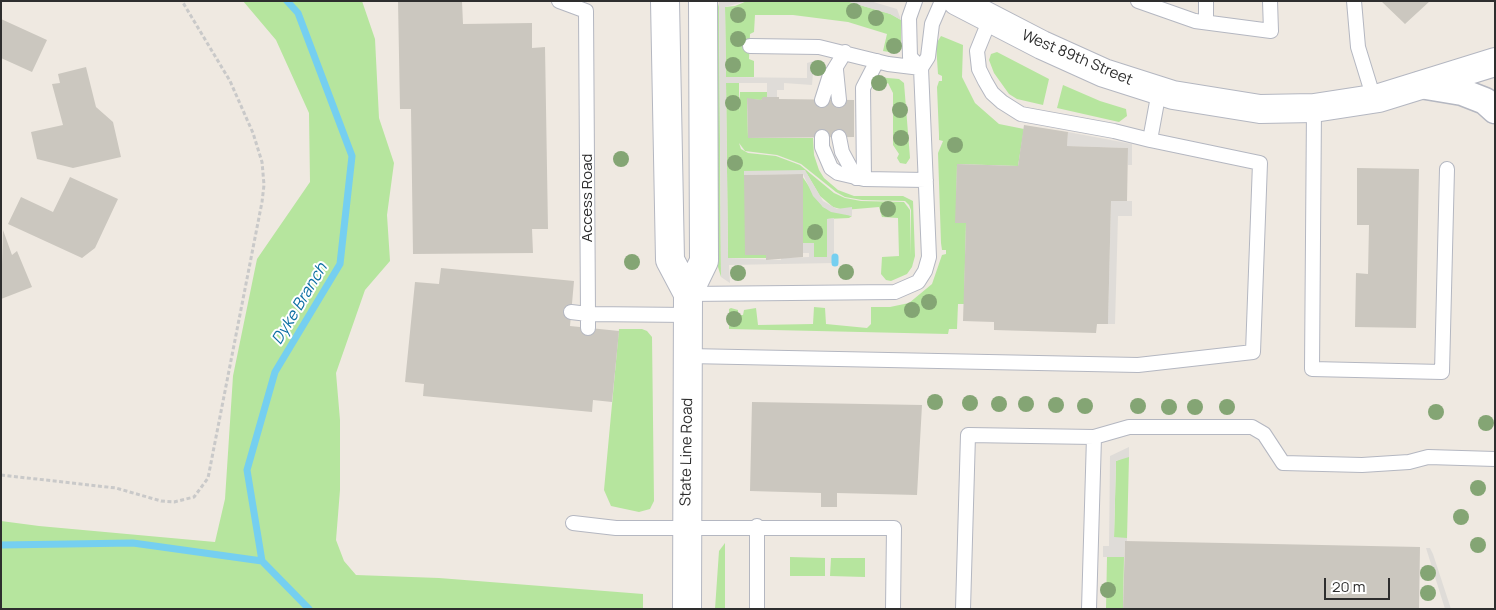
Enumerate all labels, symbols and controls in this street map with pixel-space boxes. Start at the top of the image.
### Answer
street label: West 89th Street [1019,27,1135,89]
street label: Access Road [579,154,597,242]
water label: Dyke Branch [268,260,332,348]
street label: State Line Road [677,398,697,506]
scale bar [1326,568,1392,600]
text: 20 m [1332,576,1365,597]

